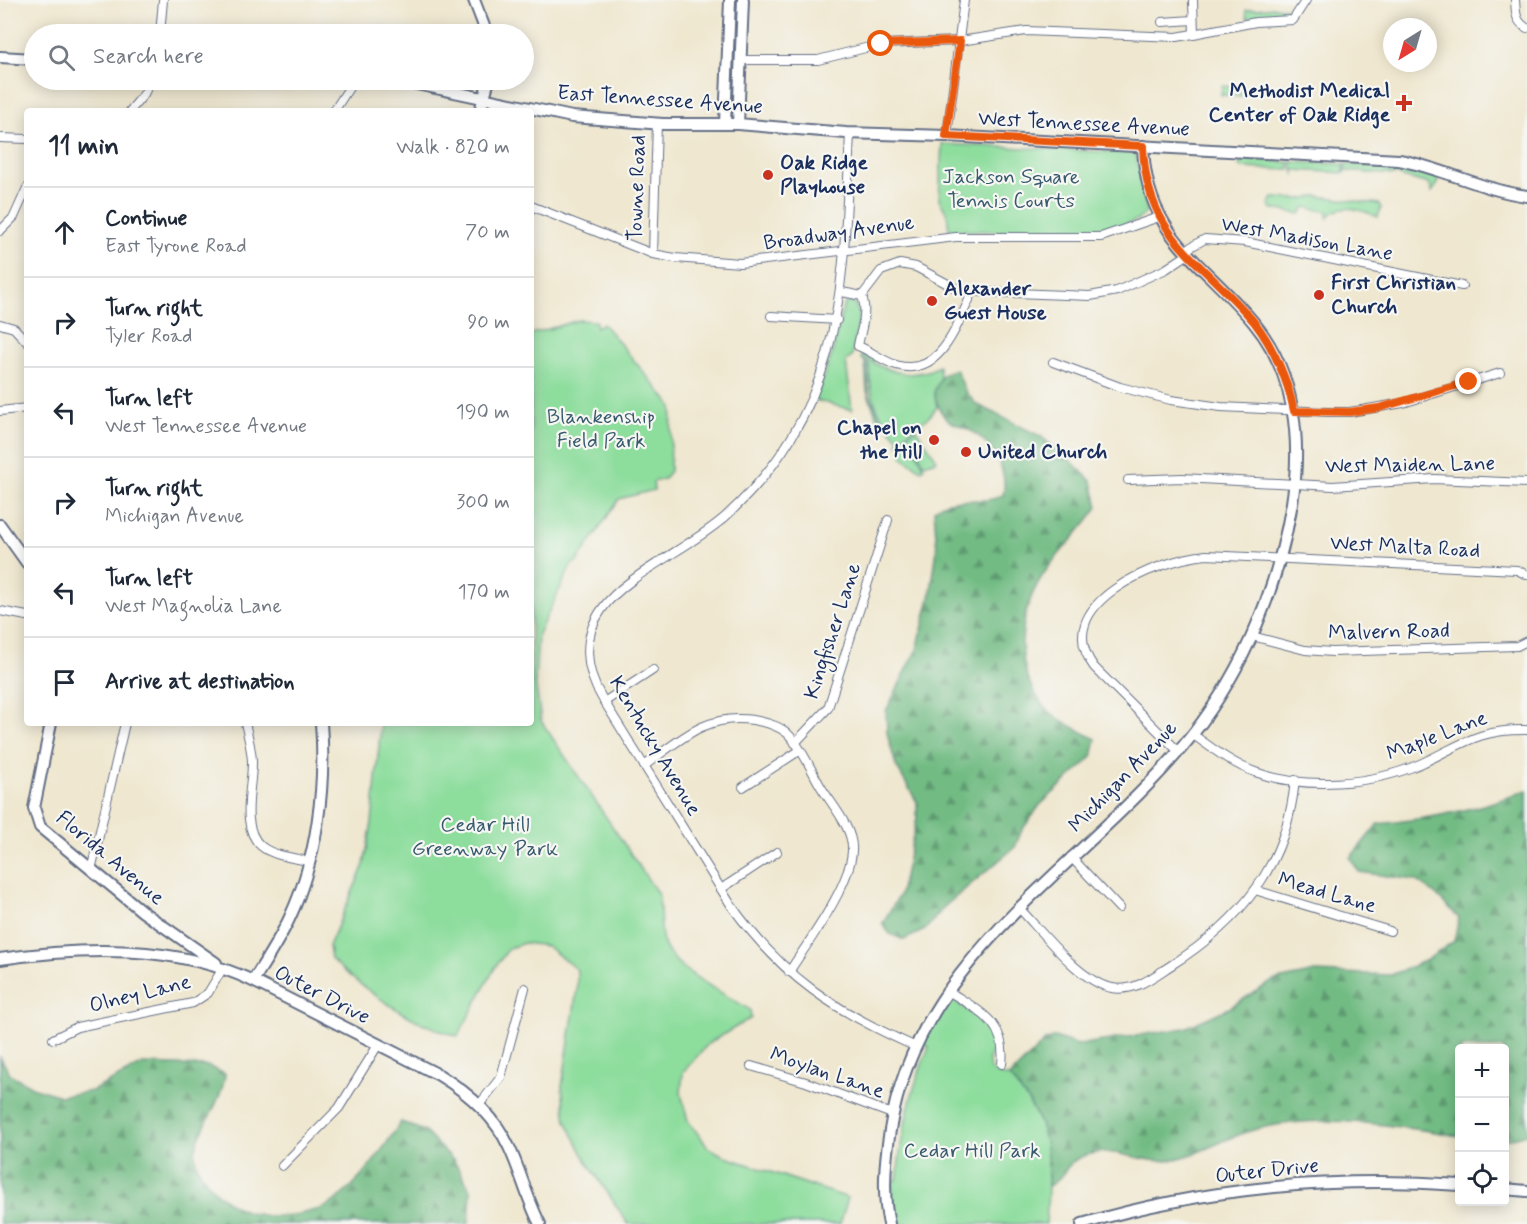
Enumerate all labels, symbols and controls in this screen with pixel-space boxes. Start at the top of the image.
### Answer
north arrow [1383,18,1437,72]
search box [24,24,534,90]
route start [867,30,893,56]
icon: search [45,41,78,74]
text: Search here [93,43,204,71]
place label: Methodist Medical Center of Oak Ridge [1208,77,1391,129]
street label: East Tennessee Avenue [556,79,764,121]
marker: Methodist Medical Center of Oak Ridge [1395,94,1413,112]
street label: West Tennessee Avenue [977,104,1191,144]
text: 11 min [48,130,119,164]
text: Walk · 820 m [396,134,510,161]
street label: Towne Road [621,135,653,241]
place label: Oak Ridge Playhouse [780,149,868,201]
park label: Jackson Square Tennis Courts [942,163,1080,215]
marker: Oak Ridge Playhouse [761,168,775,182]
text: Continue [105,205,187,233]
street label: Broadway Avenue [762,209,916,257]
street label: West Madison Lane [1219,210,1395,268]
icon: ahead [48,216,81,249]
text: 70 m [465,219,510,246]
text: East Tyrone Road [105,233,247,260]
place label: First Christian Church [1331,269,1456,321]
place label: Alexander Guest House [944,275,1047,327]
marker: First Christian Church [1312,288,1326,302]
marker: Alexander Guest House [925,294,939,308]
text: Turn right [105,295,203,323]
icon: right [48,306,81,339]
text: 90 m [467,309,510,336]
text: Tyler Road [105,323,192,350]
route end [1455,368,1481,394]
text: Turn left [105,385,193,413]
icon: left [48,396,81,429]
text: 190 m [456,399,510,426]
park label: Blankenship Field Park [547,403,655,455]
text: West Tennessee Avenue [105,413,307,440]
place label: Chapel on the Hill [837,414,922,466]
marker: Chapel on the Hill [927,433,941,447]
place label: United Church [978,438,1108,466]
marker: United Church [959,445,973,459]
street label: West Maiden Lane [1325,450,1495,480]
text: Turn right [105,475,203,503]
icon: right [48,486,81,519]
text: 300 m [456,489,510,516]
text: Michigan Avenue [105,503,244,530]
street label: West Malta Road [1329,529,1481,565]
street label: Kingfisher Lane [798,559,869,703]
text: Turn left [105,565,193,593]
icon: left [48,576,81,609]
text: 170 m [458,579,510,606]
text: West Magnolia Lane [105,593,282,620]
street label: Malvern Road [1328,617,1450,647]
icon: arrive [48,666,81,699]
text: Arrive at destination [105,668,295,696]
street label: Kentucky Avenue [602,671,708,821]
street label: Maple Lane [1383,704,1491,768]
street label: Michigan Avenue [1062,715,1184,839]
street label: Florida Avenue [50,804,170,912]
park label: Cedar Hill Greenway Park [412,811,558,863]
street label: Mead Lane [1275,866,1379,920]
street label: Outer Drive [269,959,375,1031]
street label: Olney Lane [86,968,194,1020]
street label: Moylan Lane [766,1040,888,1106]
map controls [1455,1044,1509,1206]
button: + [1455,1044,1509,1098]
button: − [1455,1098,1509,1152]
park label: Cedar Hill Park [904,1137,1040,1165]
street label: Outer Drive [1214,1152,1320,1190]
button: locate [1455,1152,1509,1206]

